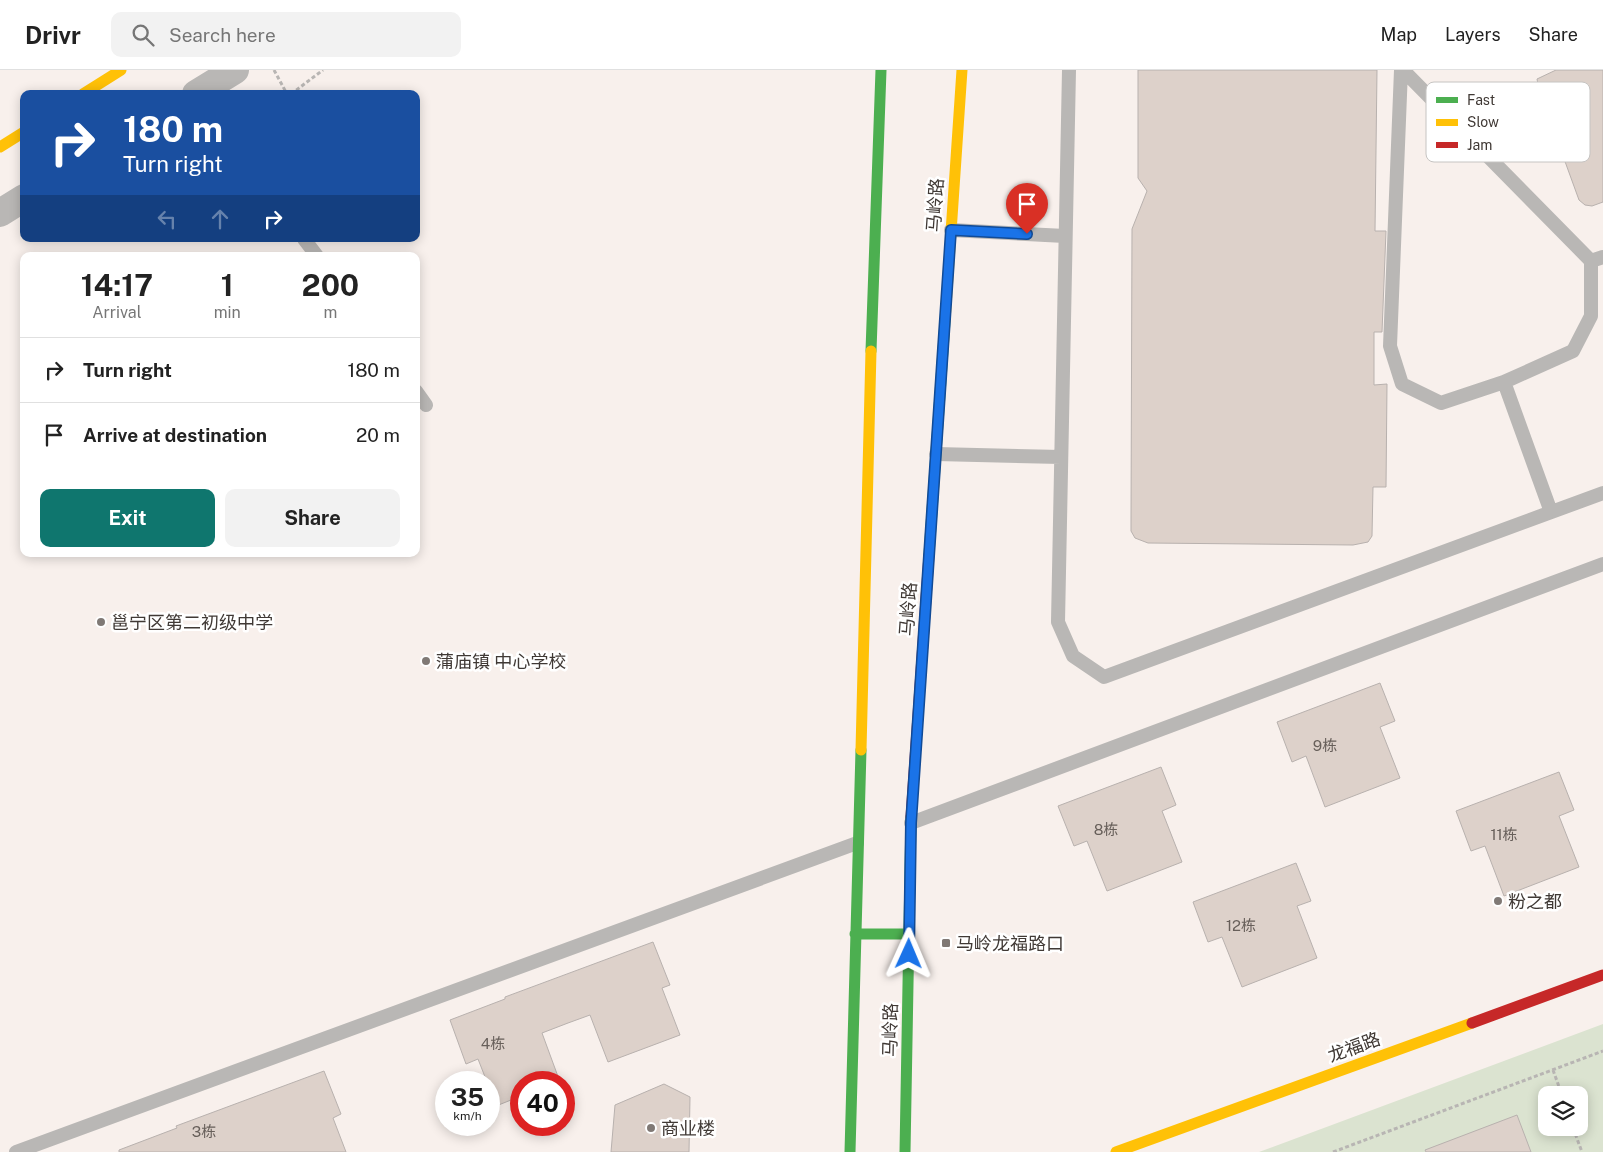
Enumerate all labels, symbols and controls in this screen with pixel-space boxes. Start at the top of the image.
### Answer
search box [111,12,461,57]
text: Drivr [25,21,81,49]
icon: search [129,21,157,49]
text: Search here [169,24,276,46]
text: Map [1381,24,1417,45]
text: Layers [1445,24,1501,45]
text: Share [1529,24,1578,45]
legend [1426,82,1590,162]
text: Fast [1467,92,1495,108]
text: 180 m [123,109,223,150]
icon: right [40,110,105,175]
text: Slow [1467,114,1499,130]
text: Jam [1467,137,1492,153]
text: Turn right [123,151,223,177]
street label: 马岭路 [923,177,947,233]
pin [1006,183,1048,234]
icon: arrive [1013,190,1041,218]
icon: left [153,205,181,233]
icon: ahead [206,205,234,233]
icon: right [259,205,287,233]
text: 14:17 [81,267,153,303]
text: 1 [221,267,234,303]
text: 200 [302,267,359,303]
text: Arrival [92,303,142,322]
text: min [214,303,241,322]
text: m [323,303,337,322]
icon: right [40,356,68,384]
text: Turn right [83,359,172,381]
text: 180 m [347,359,400,381]
icon: arrive [40,421,68,449]
text: Arrive at destination [83,424,267,446]
text: 20 m [356,424,400,446]
button: Exit [40,489,215,547]
button: Share [225,489,400,547]
street label: 马岭路 [896,581,920,637]
place label: 邕宁区第二初级中学 [111,612,273,633]
marker: 邕宁区第二初级中学 [95,616,107,628]
place label: 蒲庙镇 中心学校 [436,651,566,672]
marker: 蒲庙镇 中心学校 [420,655,432,667]
house number: 9栋 [1313,737,1337,754]
house number: 8栋 [1094,821,1118,838]
house number: 11栋 [1490,826,1518,843]
place label: 粉之都 [1508,891,1562,912]
marker: 粉之都 [1492,895,1504,907]
house number: 12栋 [1226,917,1256,934]
position arrow [882,927,934,979]
place label: 马岭龙福路口 [956,933,1064,954]
marker: 马岭龙福路口 [940,937,952,949]
street label: 马岭路 [879,1003,901,1057]
street label: 龙福路 [1325,1028,1383,1066]
house number: 4栋 [481,1035,505,1052]
speed limit sign: 40 [510,1071,575,1136]
text: 35 [451,1082,484,1112]
map controls [1538,1086,1588,1136]
button: layers [1538,1086,1588,1136]
text: km/h [453,1109,482,1123]
place label: 商业楼 [661,1118,715,1139]
marker: 商业楼 [645,1122,657,1134]
house number: 3栋 [192,1123,216,1140]

